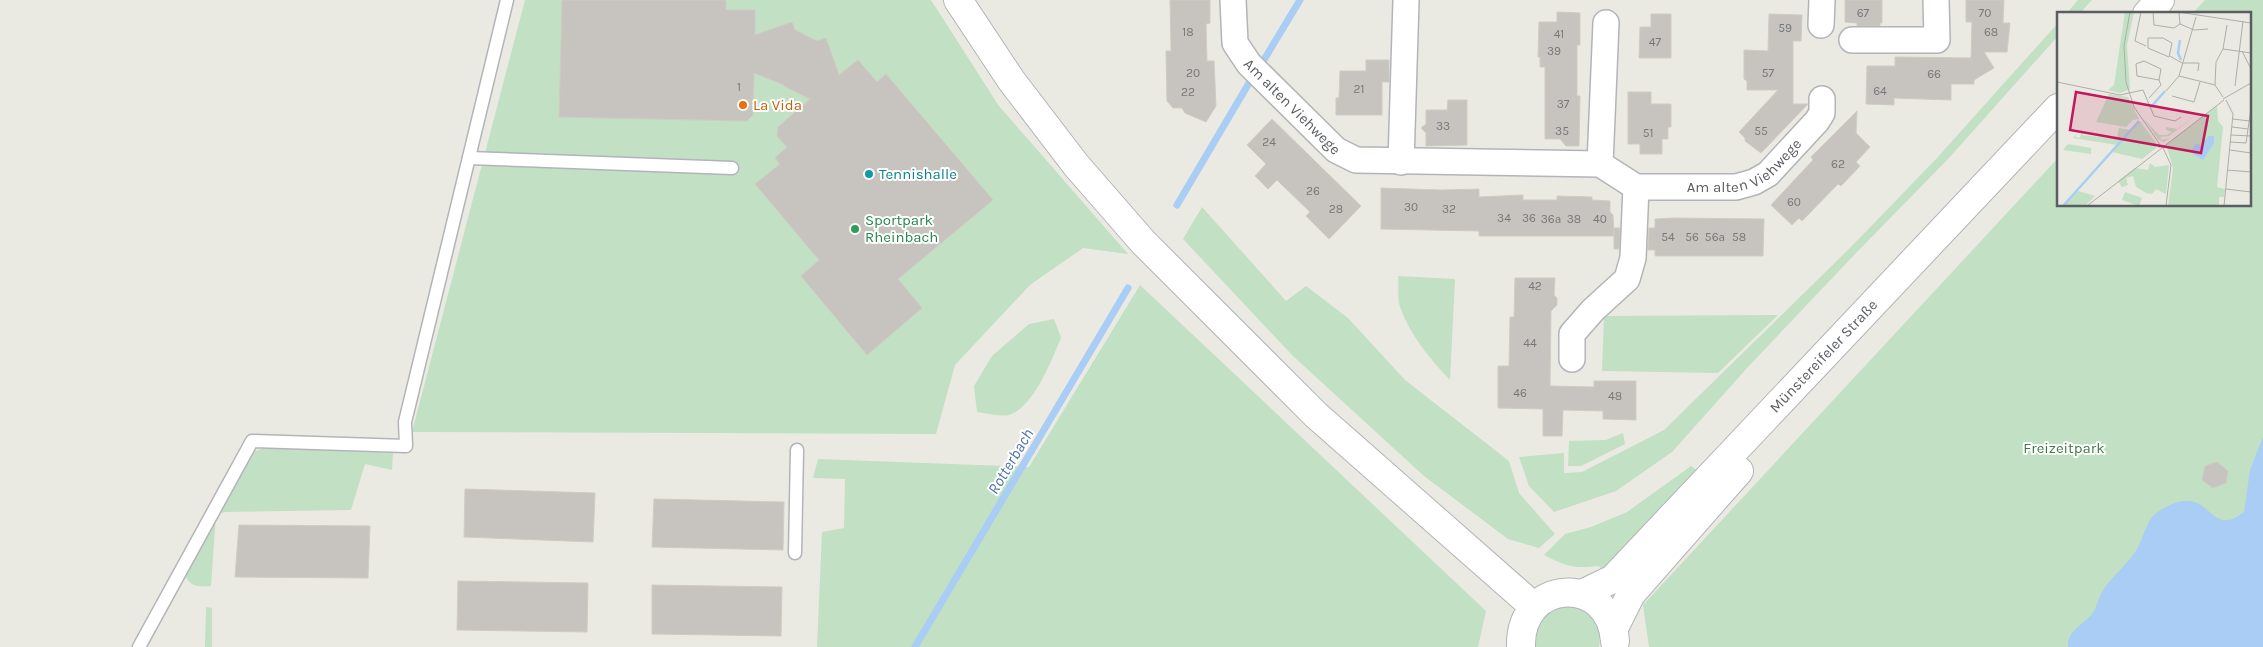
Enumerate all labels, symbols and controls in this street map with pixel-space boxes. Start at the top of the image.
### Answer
house number: 67 [1857,6,1870,20]
house number: 70 [1979,6,1991,20]
inset map [2057,12,2250,206]
house number: 59 [1778,21,1792,35]
house number: 18 [1182,25,1194,39]
house number: 68 [1984,25,1998,39]
house number: 41 [1554,27,1564,41]
house number: 47 [1649,35,1662,49]
house number: 39 [1547,44,1561,58]
street label: Am alten Viehwege [1240,55,1344,158]
house number: 20 [1186,66,1200,80]
house number: 57 [1762,66,1775,80]
house number: 66 [1927,67,1941,81]
house number: 1 [737,80,741,94]
house number: 21 [1354,82,1364,96]
house number: 64 [1873,84,1887,98]
house number: 22 [1181,85,1195,99]
place label: La Vida [753,96,802,114]
house number: 37 [1557,97,1570,111]
marker: La Vida [737,99,749,111]
house number: 33 [1436,119,1450,133]
house number: 35 [1555,124,1569,138]
house number: 55 [1754,124,1768,138]
house number: 51 [1643,126,1653,140]
house number: 24 [1262,135,1276,149]
street label: Am alten Viehwege [1687,135,1805,196]
house number: 62 [1831,157,1845,171]
place label: Tennishalle [879,165,957,183]
marker: Tennishalle [863,168,875,180]
house number: 26 [1306,184,1320,198]
house number: 60 [1787,195,1801,209]
house number: 30 [1404,200,1418,214]
house number: 28 [1329,202,1343,216]
house number: 32 [1442,202,1456,216]
place label: Sportpark Rheinbach [865,211,938,246]
house number: 34 [1497,211,1511,225]
house number: 36 [1522,211,1536,225]
house number: 36a [1541,212,1561,226]
house number: 38 [1567,212,1581,226]
house number: 40 [1593,212,1607,226]
marker: Sportpark Rheinbach [849,223,861,235]
house number: 54 [1661,230,1675,244]
house number: 56 [1685,230,1699,244]
house number: 56a [1705,230,1725,244]
house number: 58 [1732,230,1746,244]
house number: 42 [1528,279,1542,293]
street label: Münstereifeler Straße [1766,296,1881,416]
house number: 44 [1523,336,1537,350]
house number: 46 [1513,386,1527,400]
house number: 48 [1608,389,1622,403]
water label: Rotterbach [983,425,1037,497]
park label: Freizeitpark [2023,439,2105,457]

